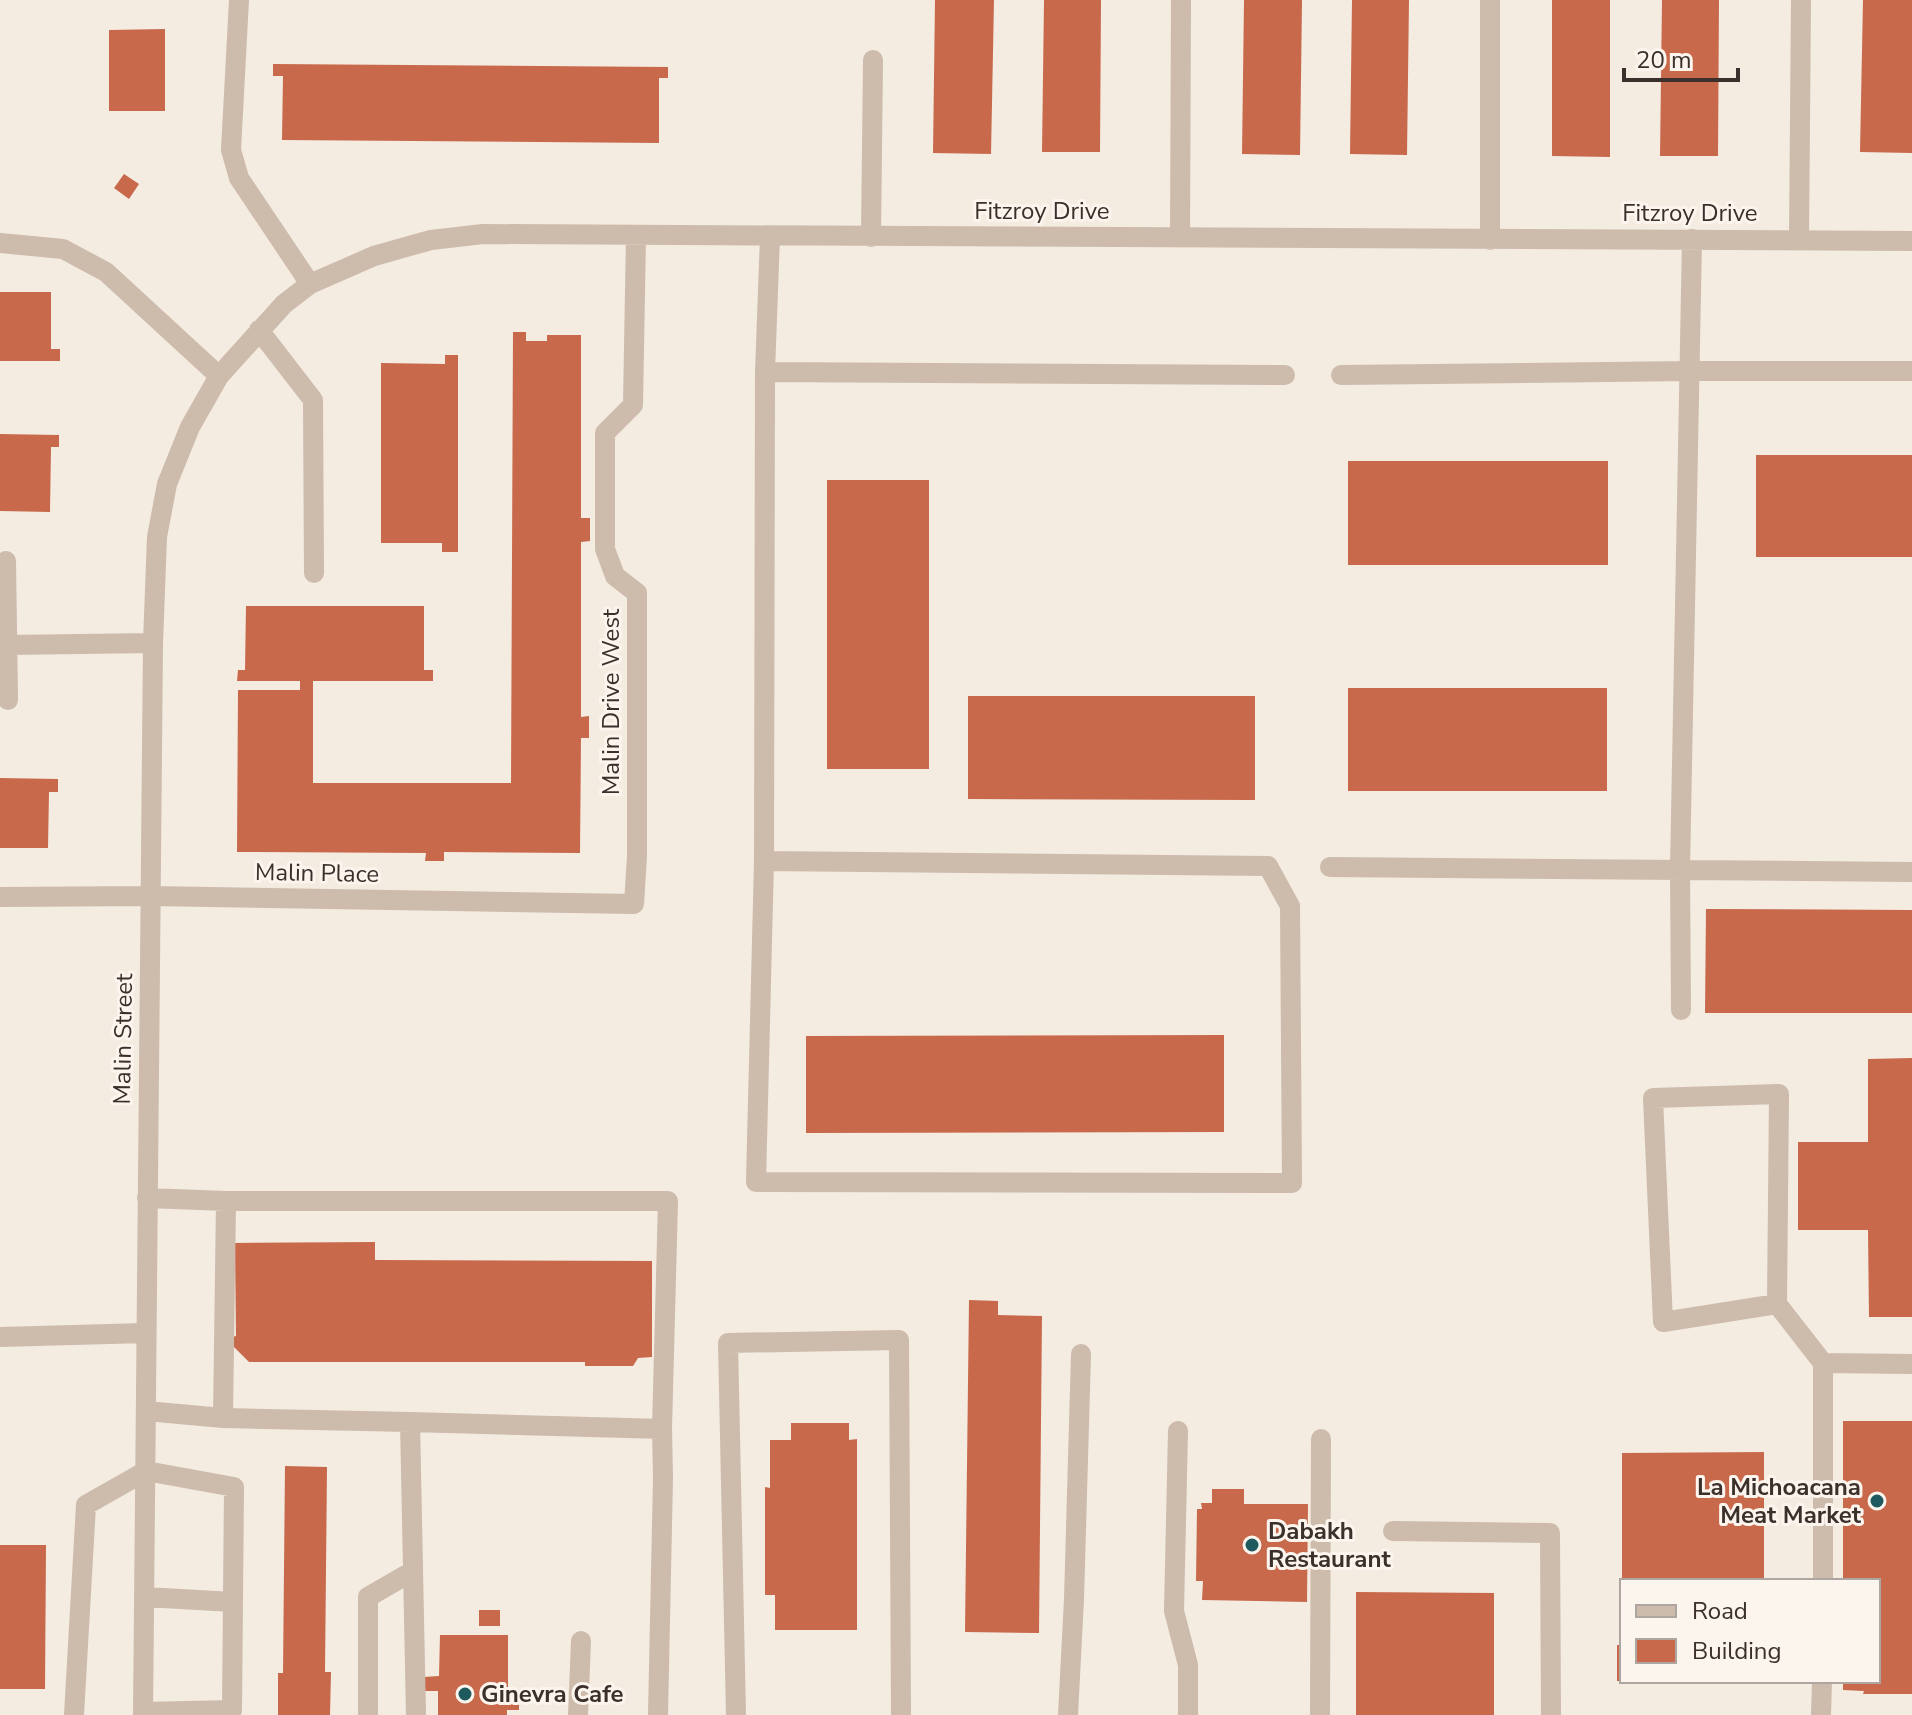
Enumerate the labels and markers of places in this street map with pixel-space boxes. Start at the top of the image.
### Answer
place label: La Michoacana Meat Market [1697,1471,1862,1531]
marker: La Michoacana Meat Market [1868,1492,1886,1510]
place label: Dabakh Restaurant [1268,1515,1391,1575]
marker: Dabakh Restaurant [1243,1536,1261,1554]
place label: Ginevra Cafe [481,1678,624,1710]
marker: Ginevra Cafe [456,1685,474,1703]

